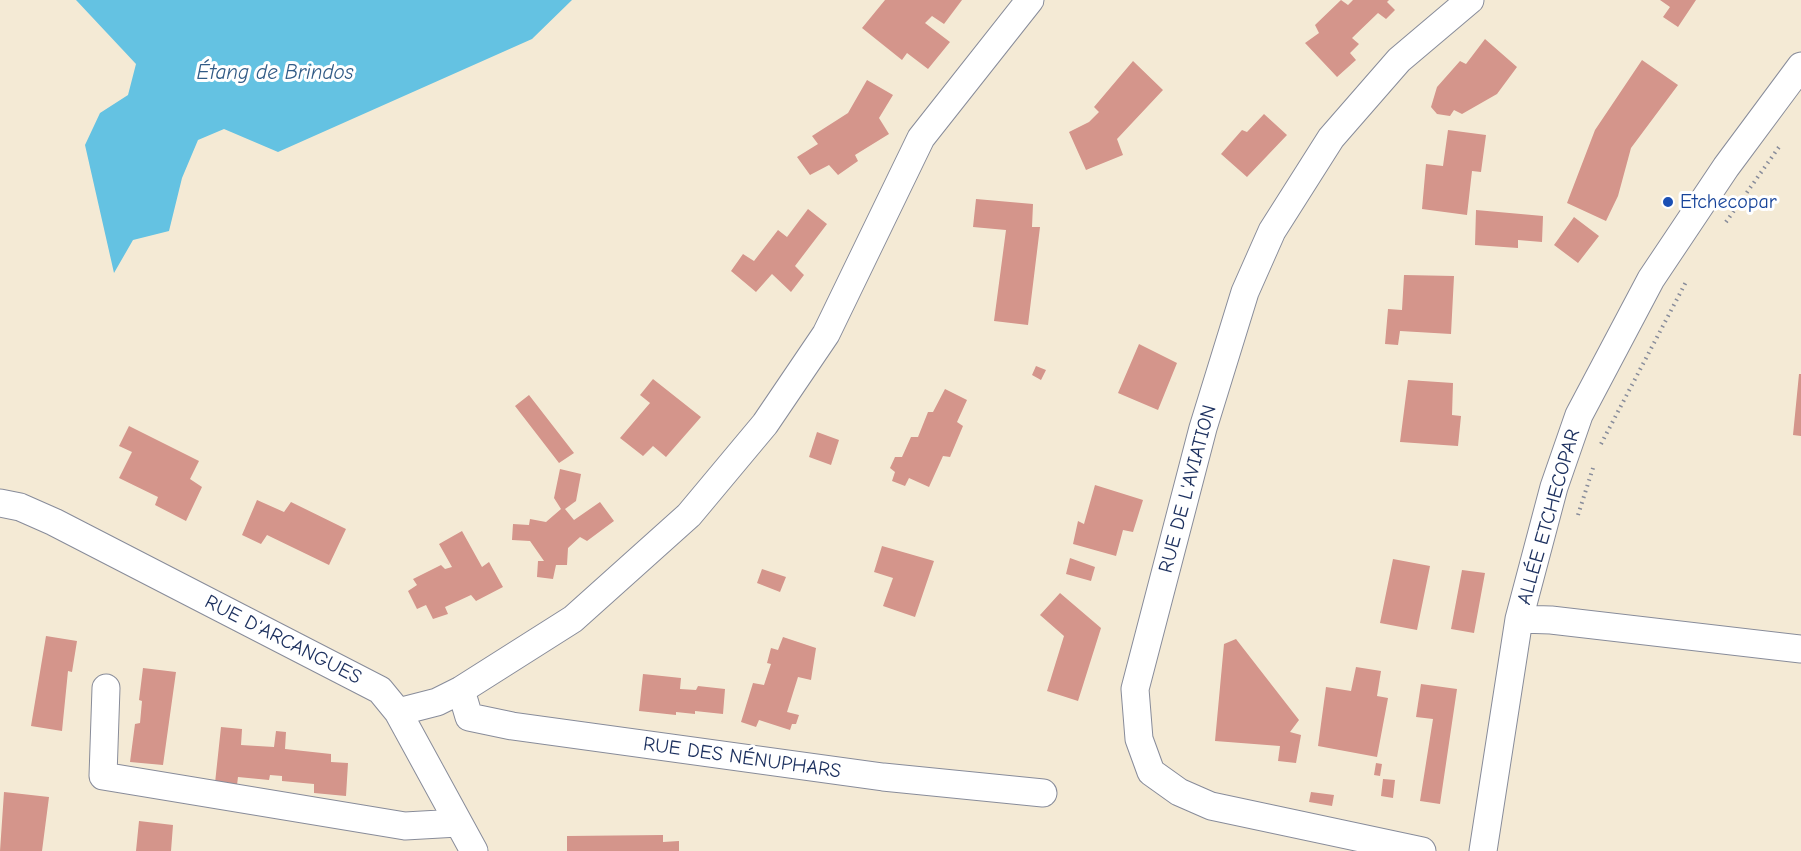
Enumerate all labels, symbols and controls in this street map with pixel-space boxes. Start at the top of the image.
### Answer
water label: Étang de Brindos [197,60,353,86]
place label: Etchecopar [1680,190,1777,214]
marker: Etchecopar [1661,195,1675,209]
street label: RUE DE L'AVIATION [1154,402,1222,576]
street label: ALLÉE ETCHECOPAR [1512,426,1586,608]
street label: RUE D'ARCANGUES [201,590,365,690]
street label: RUE DES NÉNUPHARS [642,732,842,784]

